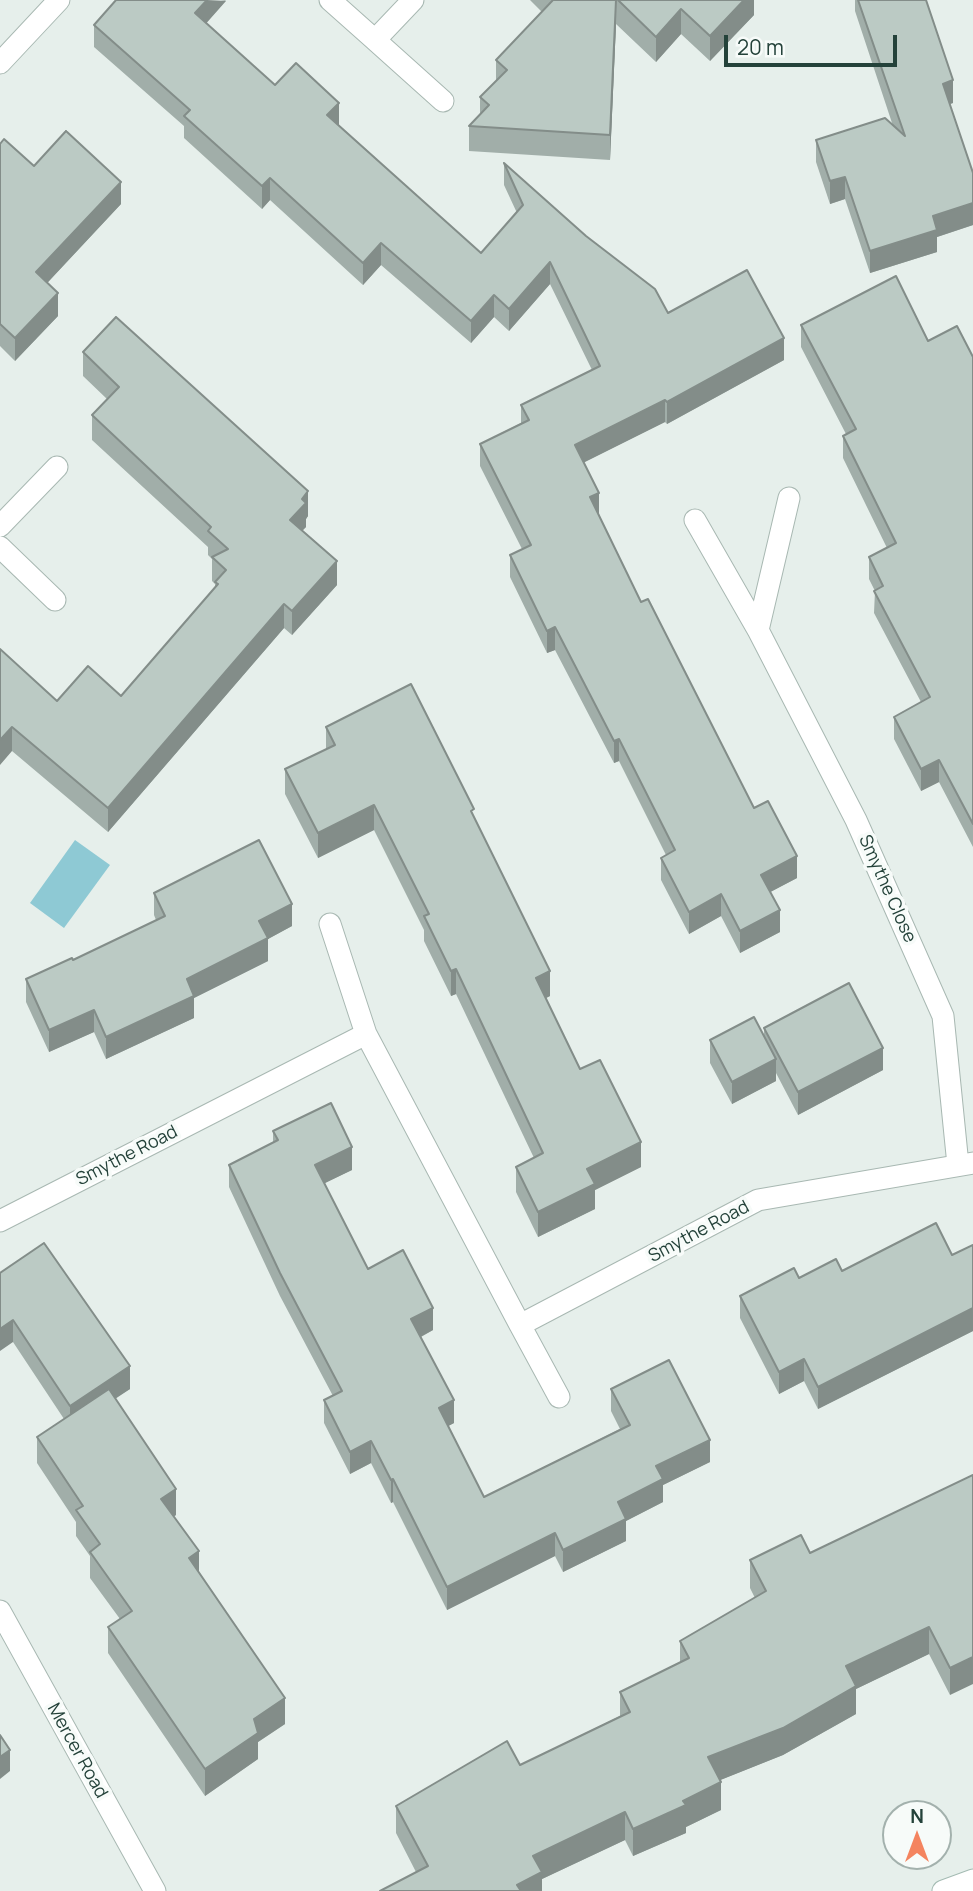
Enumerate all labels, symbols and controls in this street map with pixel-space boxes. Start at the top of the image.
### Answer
scale bar [728,21,901,65]
text: 20 m [737,33,784,61]
street label: Smythe Close [854,832,920,946]
street label: Smythe Road [73,1121,181,1191]
street label: Smythe Road [645,1196,753,1268]
street label: Mercer Road [42,1700,112,1802]
north arrow [882,1800,952,1870]
text: N [910,1803,924,1829]

